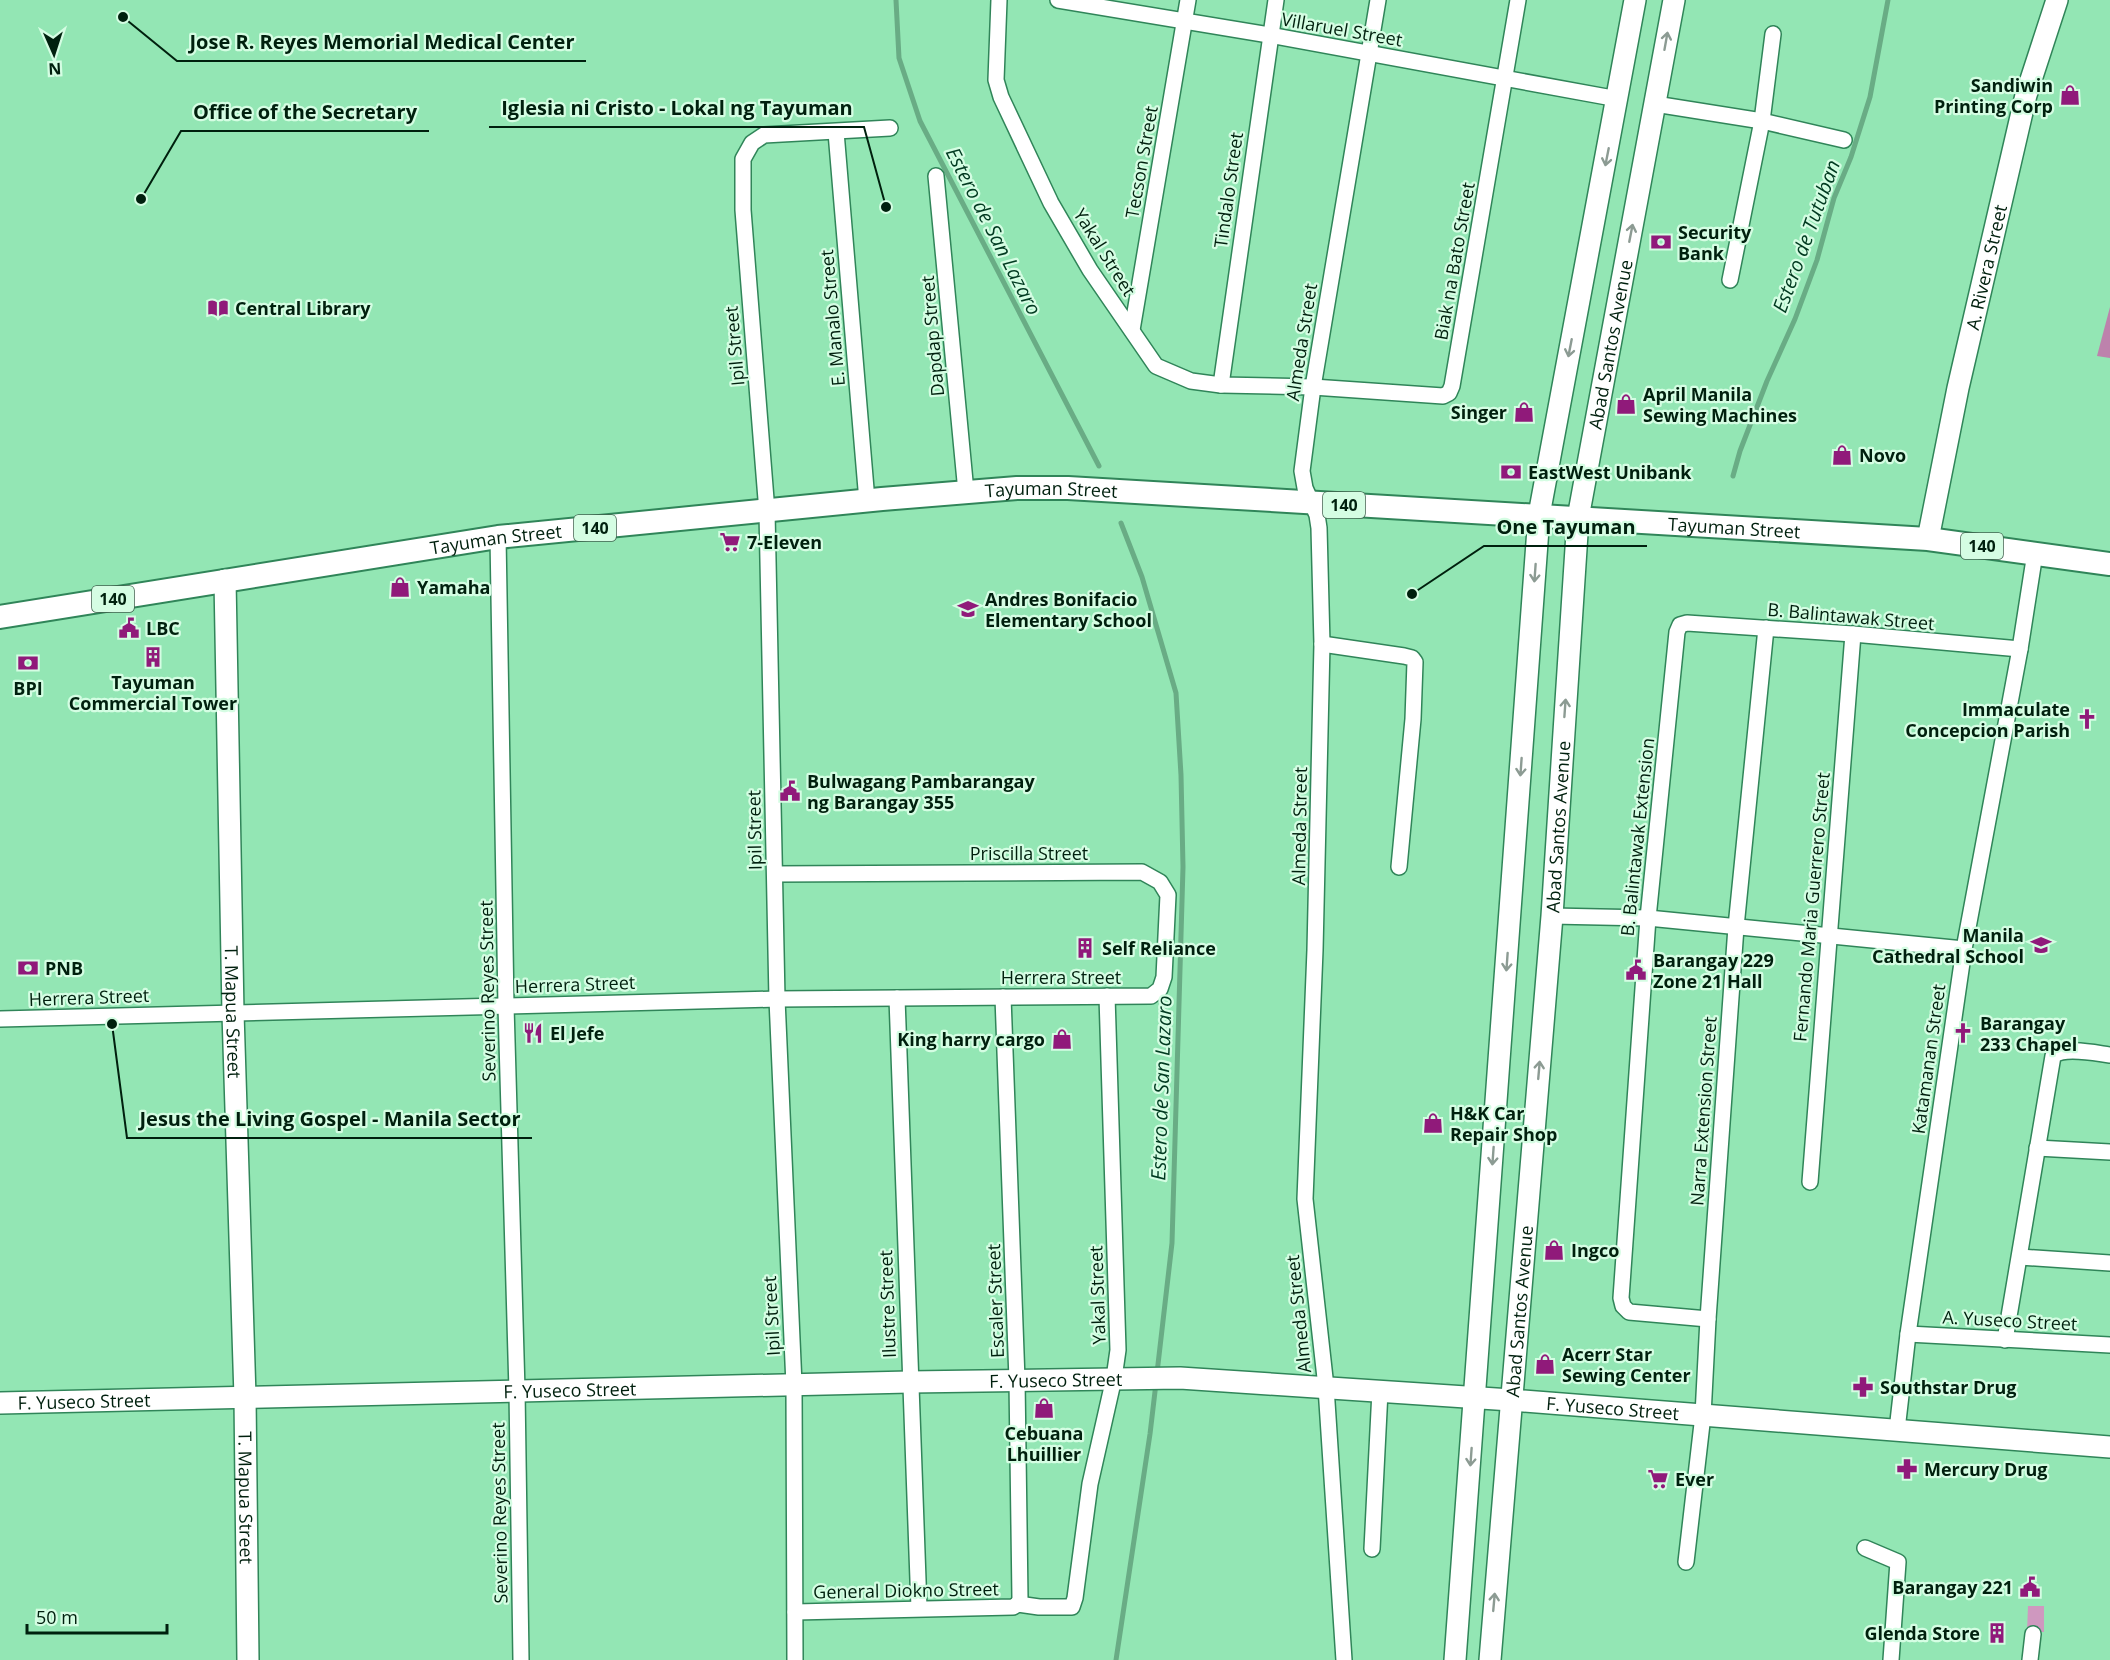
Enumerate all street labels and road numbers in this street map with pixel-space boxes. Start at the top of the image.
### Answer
street label: Villaruel Street [1280,7,1404,51]
street label: Tecson Street [1119,104,1163,220]
street label: Tindalo Street [1208,130,1248,250]
street label: Biak na Bato Street [1428,180,1480,342]
street label: A. Rivera Street [1960,202,2012,332]
street label: Yakal Street [1069,204,1141,300]
street label: E. Manalo Street [814,249,850,387]
street label: Abad Santos Avenue [1583,257,1638,431]
street label: Dapdap Street [915,275,949,397]
street label: Almeda Street [1280,282,1322,402]
street label: Ipil Street [719,305,749,387]
street label: Tayuman Street [984,476,1118,503]
road number: 140 [1323,492,1365,518]
street label: Tayuman Street [1667,512,1801,543]
road number: 140 [574,515,616,541]
street label: Tayuman Street [428,519,563,560]
road number: 140 [1961,533,2003,559]
road number: 140 [92,586,134,612]
street label: B. Balintawak Street [1766,597,1936,635]
street label: B. Balintawak Extension [1615,737,1659,937]
street label: Abad Santos Avenue [1540,740,1575,914]
street label: Almeda Street [1286,766,1312,886]
street label: Fernando Maria Guerrero Street [1787,771,1835,1043]
street label: Ipil Street [741,790,767,870]
street label: Priscilla Street [970,841,1088,865]
street label: Severino Reyes Street [473,900,501,1082]
street label: T. Mapua Street [220,945,247,1079]
street label: Herrera Street [1001,965,1121,989]
street label: Herrera Street [514,970,636,998]
street label: Katamanan Street [1906,982,1950,1136]
street label: Herrera Street [28,983,150,1011]
street label: Narra Extension Street [1684,1015,1722,1207]
street label: Abad Santos Avenue [1500,1224,1538,1398]
street label: Escaler Street [981,1244,1009,1358]
street label: Yakal Street [1083,1245,1111,1345]
street label: Ilustre Street [873,1250,901,1358]
street label: Almeda Street [1280,1254,1316,1374]
street label: Ipil Street [757,1275,785,1357]
street label: A. Yuseco Street [1942,1304,2078,1336]
street label: F. Yuseco Street [989,1367,1122,1393]
street label: F. Yuseco Street [503,1376,637,1403]
street label: F. Yuseco Street [17,1388,151,1415]
street label: F. Yuseco Street [1545,1391,1680,1425]
street label: Severino Reyes Street [485,1422,513,1604]
street label: T. Mapua Street [233,1431,259,1564]
street label: General Diokno Street [813,1576,999,1604]

